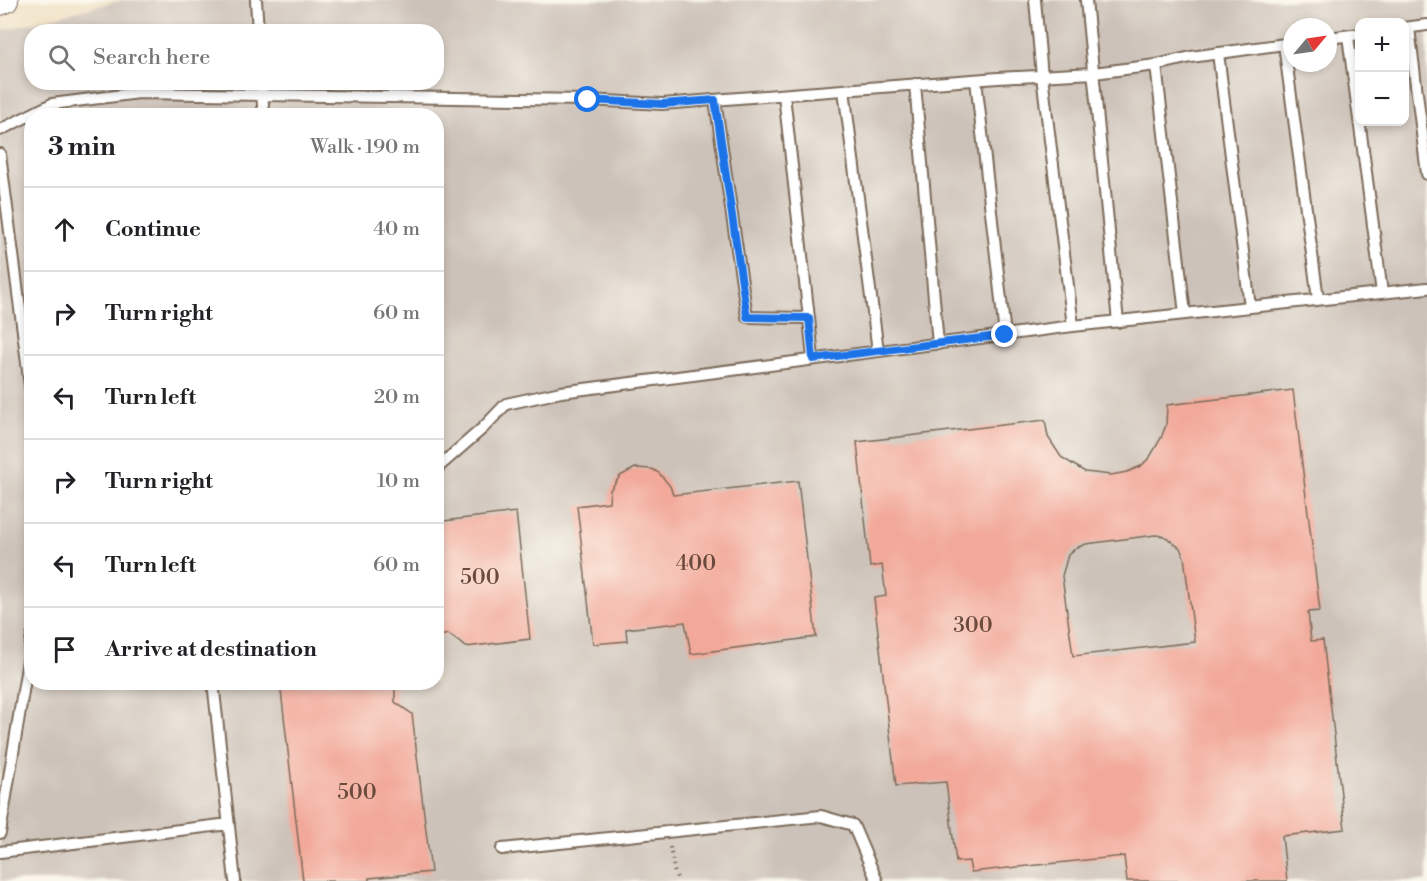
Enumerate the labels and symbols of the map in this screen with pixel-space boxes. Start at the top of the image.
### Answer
north arrow [1283,18,1337,72]
route start [574,86,600,112]
route end [991,321,1017,347]
house number: 400 [676,551,716,577]
house number: 500 [460,565,500,591]
house number: 300 [953,613,993,639]
house number: 500 [337,780,377,806]

